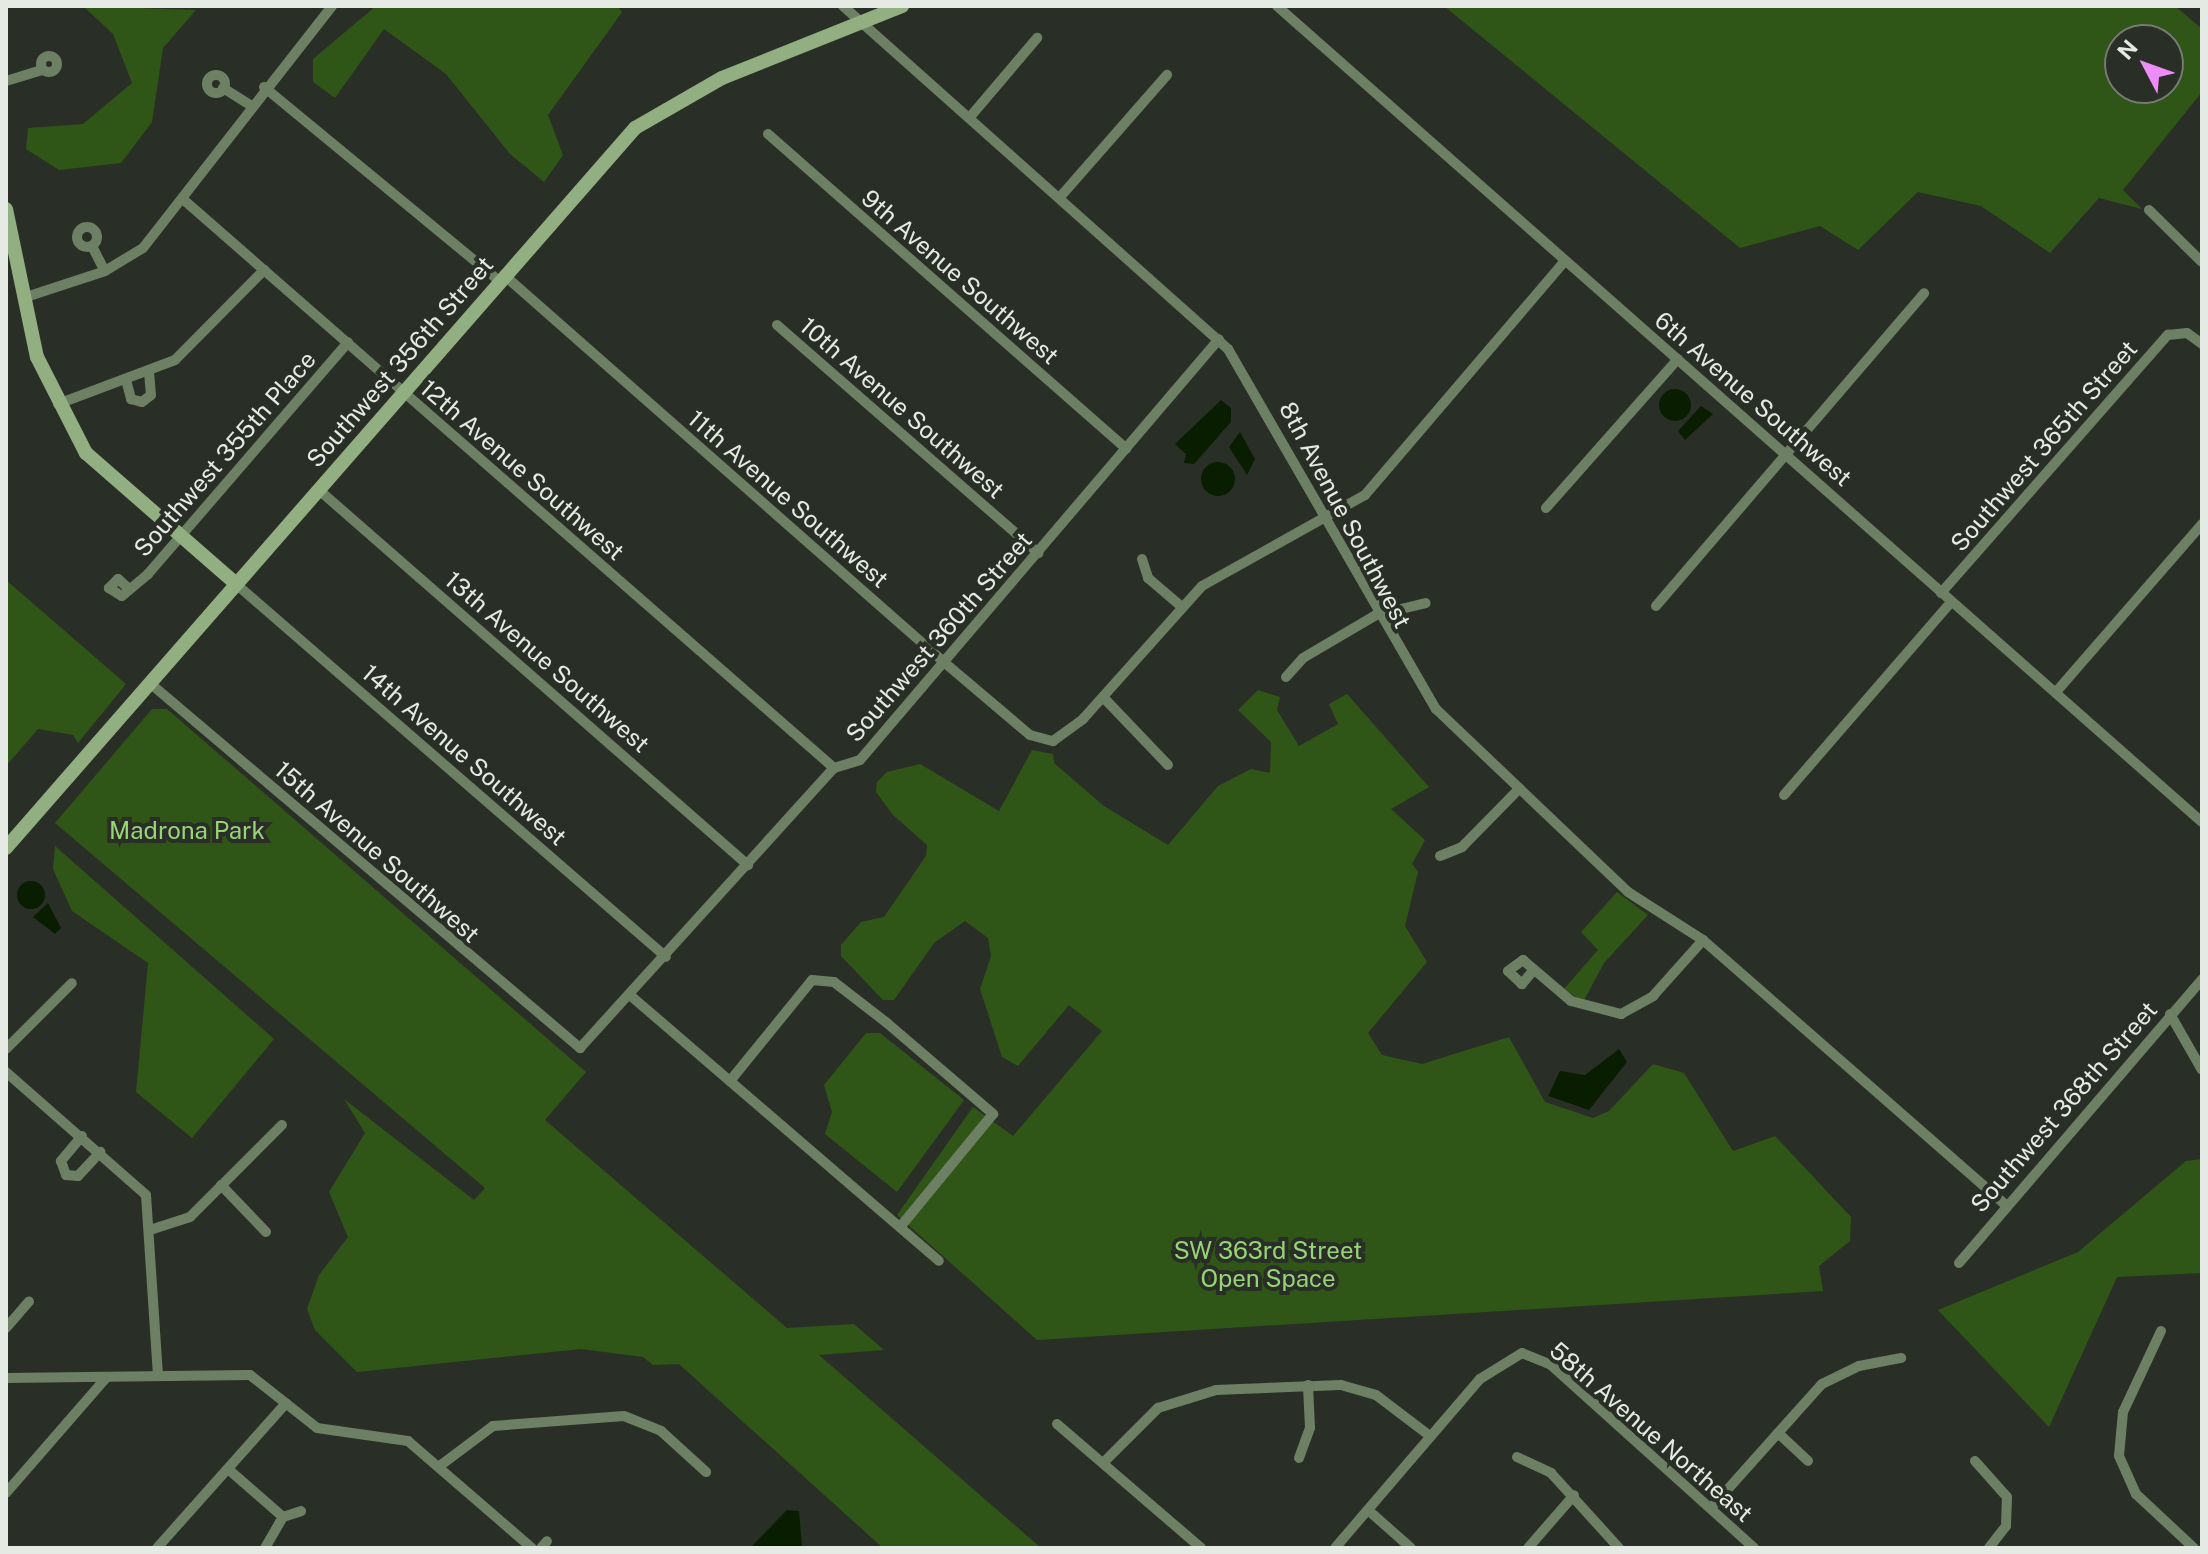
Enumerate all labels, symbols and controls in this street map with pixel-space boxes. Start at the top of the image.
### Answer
north arrow [2104,24,2184,104]
text: N [2112,35,2143,65]
street label: 9th Avenue Southwest [856,184,1064,370]
street label: Southwest 356th Street [301,251,499,473]
street label: 6th Avenue Southwest [1649,306,1857,492]
street label: 10th Avenue Southwest [794,311,1010,505]
street label: Southwest 365th Street [1945,335,2143,557]
street label: Southwest 355th Place [128,346,322,562]
street label: 12th Avenue Southwest [414,374,630,566]
street label: 8th Avenue Southwest [1273,397,1417,633]
street label: 11th Avenue Southwest [682,404,894,594]
street label: Southwest 360th Street [840,526,1038,748]
street label: 13th Avenue Southwest [439,565,655,759]
street label: 14th Avenue Southwest [356,658,572,852]
street label: 15th Avenue Southwest [269,755,485,949]
park label: Madrona Park [109,817,265,845]
street label: Southwest 368th Street [1965,996,2163,1218]
park label: SW 363rd Street Open Space [1174,1237,1362,1293]
street label: 58th Avenue Northeast [1544,1336,1758,1528]

